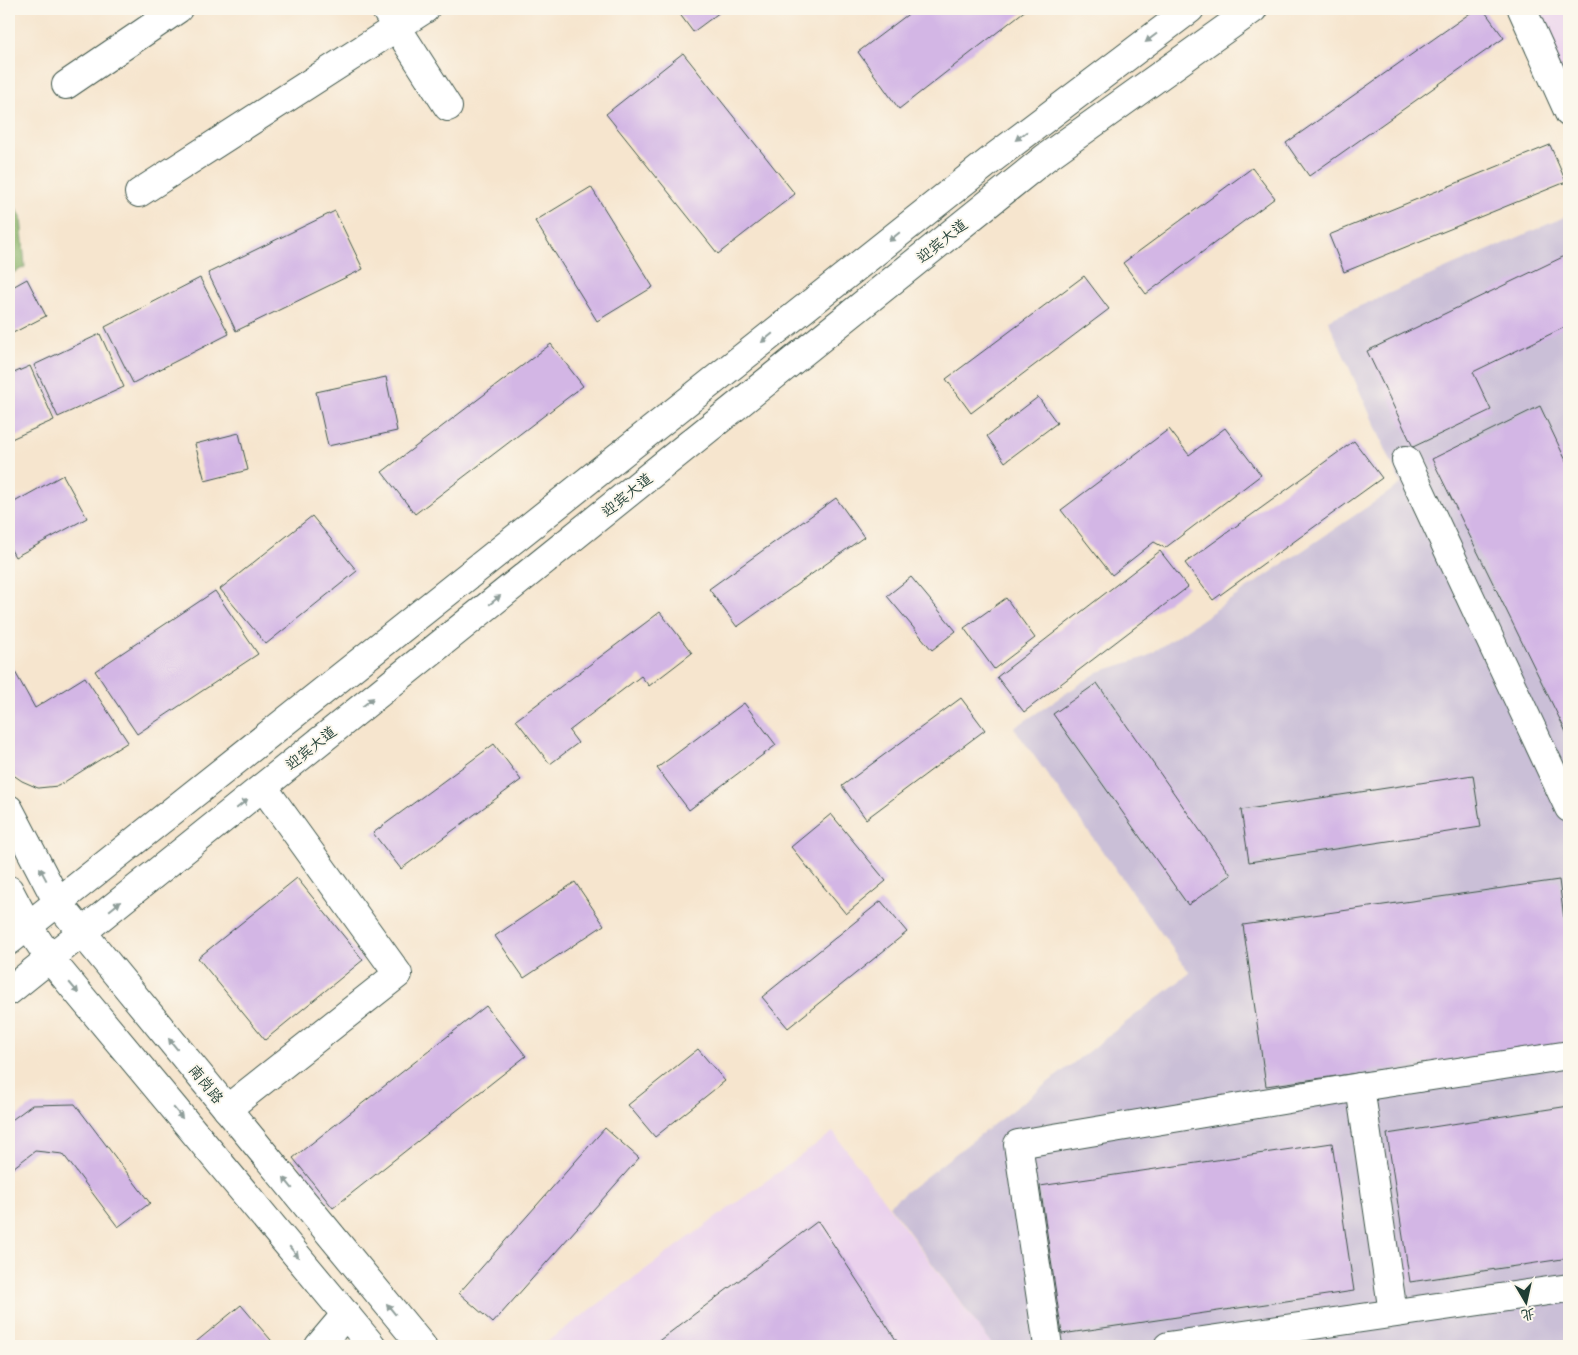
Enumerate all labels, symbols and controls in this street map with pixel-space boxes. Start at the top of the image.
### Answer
one-way arrow [1144,33,1158,43]
one-way arrow [1015,131,1028,142]
street label: 迎宾大道 [910,212,974,270]
one-way arrow [887,232,901,242]
one-way arrow [761,333,774,344]
street label: 迎宾大道 [595,466,659,524]
one-way arrow [488,595,501,606]
one-way arrow [362,697,375,708]
street label: 迎宾大道 [279,719,343,777]
one-way arrow [235,798,248,809]
one-way arrow [39,867,47,881]
one-way arrow [108,900,121,911]
one-way arrow [69,982,80,995]
one-way arrow [168,1038,179,1051]
street label: 南岗路 [182,1058,230,1110]
one-way arrow [173,1107,184,1120]
one-way arrow [282,1177,293,1190]
one-way arrow [288,1245,299,1258]
north arrow [1500,1278,1550,1328]
text: 北 [1519,1301,1537,1328]
one-way arrow [385,1302,396,1315]

